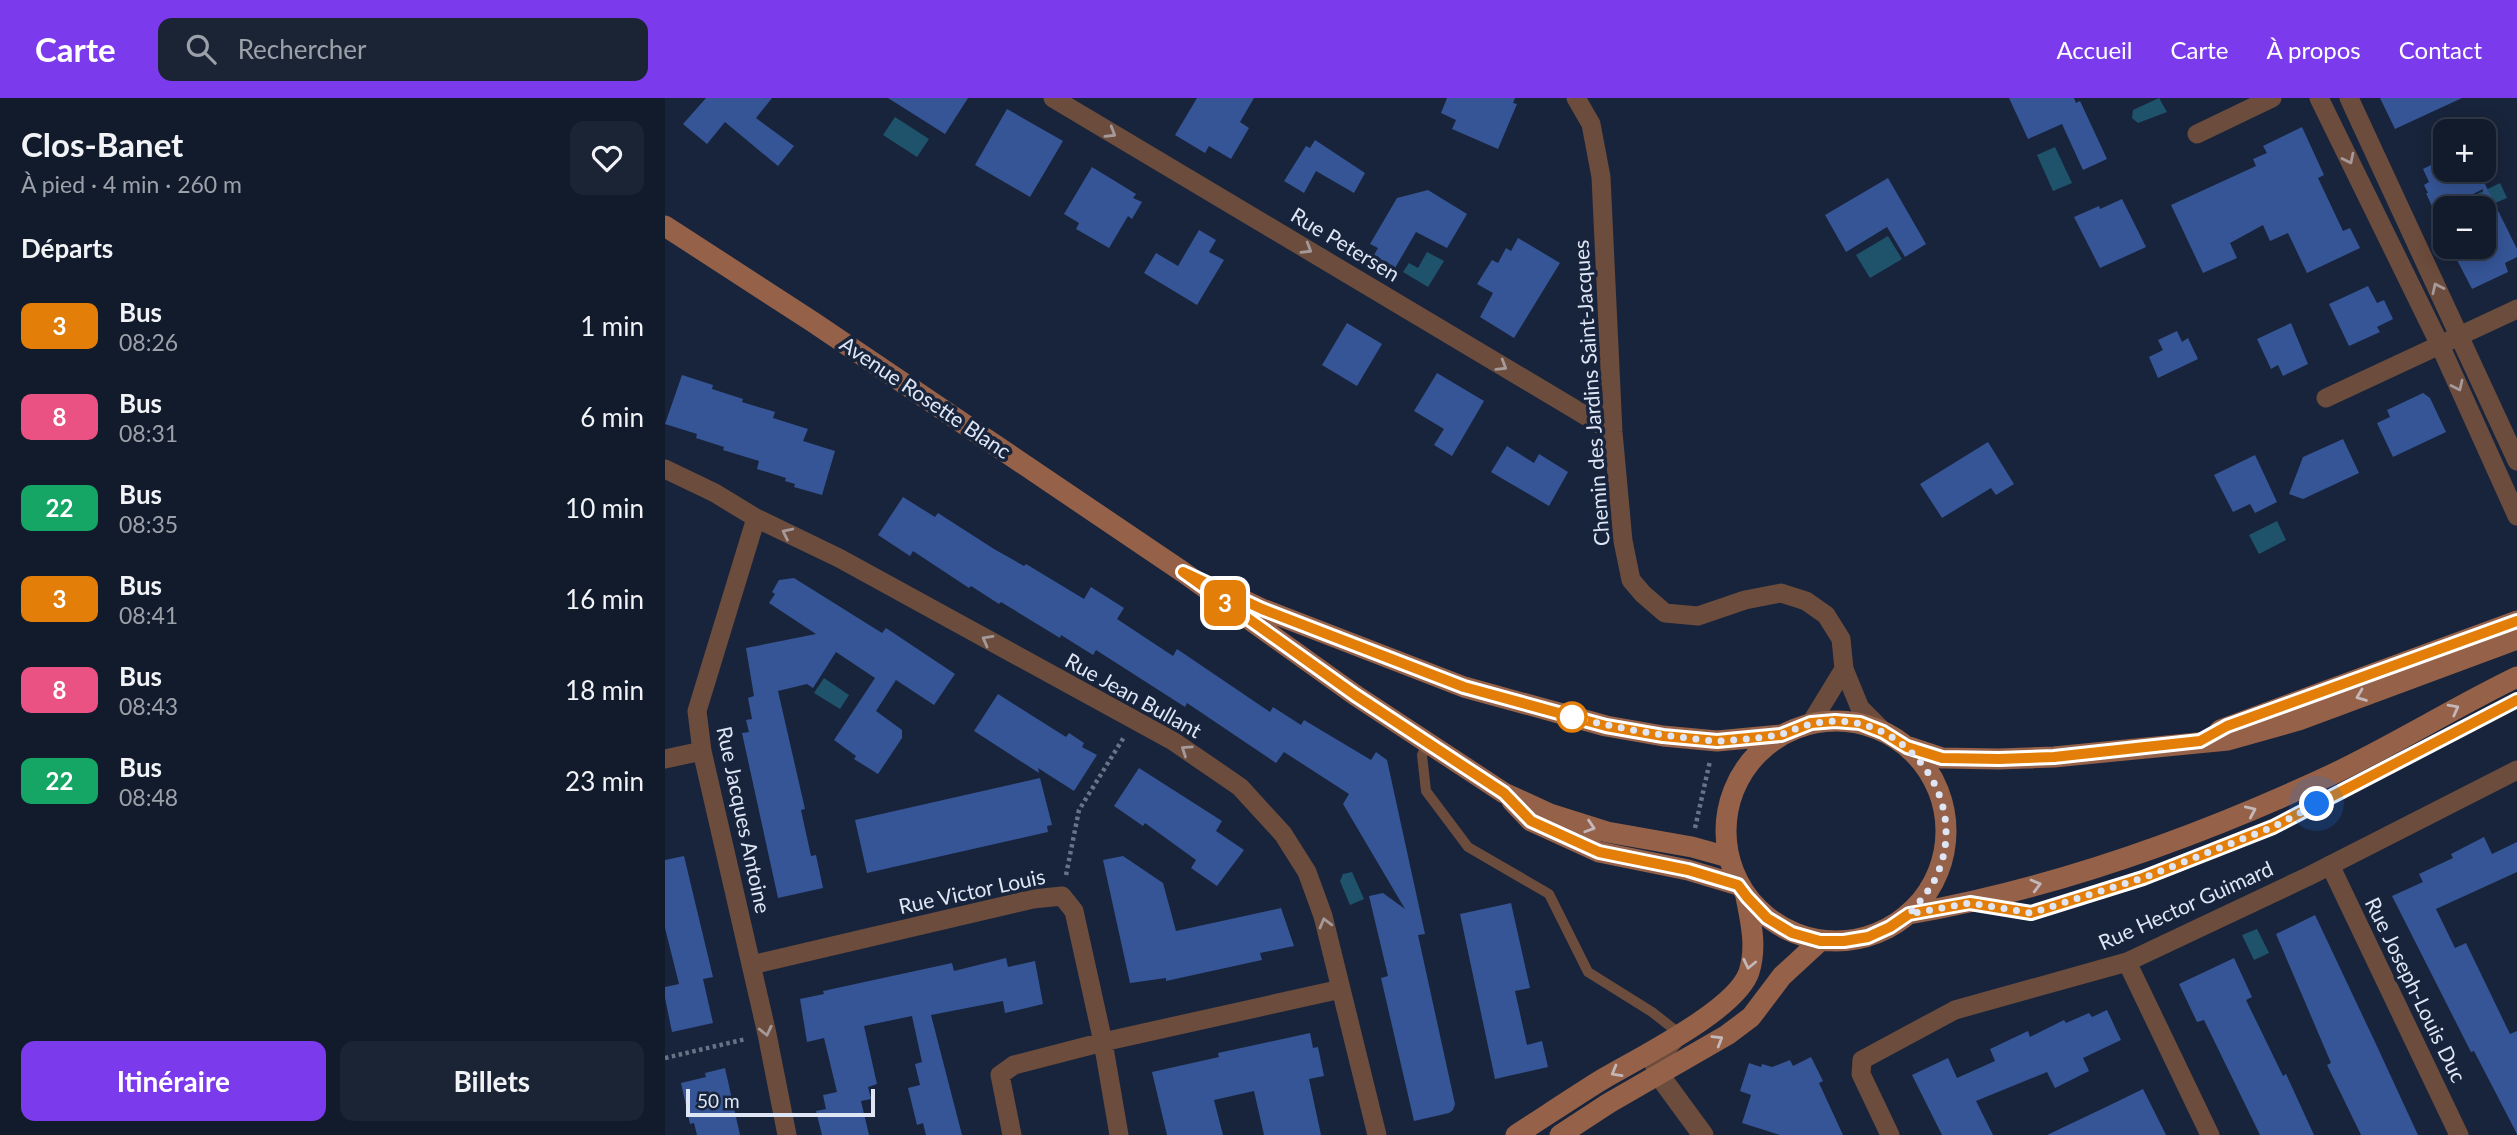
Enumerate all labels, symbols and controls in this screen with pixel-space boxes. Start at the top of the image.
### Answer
search box [158,18,648,81]
text: Carte [35,29,116,69]
icon: search [182,30,220,68]
text: Rechercher [238,33,367,65]
text: Accueil [2056,35,2132,64]
text: Carte [2170,35,2228,64]
text: À propos [2266,35,2361,64]
text: Contact [2399,35,2482,64]
map controls [2433,119,2496,259]
button: + [2433,119,2496,182]
button: heart [570,121,644,195]
text: Clos-Banet [21,124,183,164]
one-way arrow [1104,125,1117,138]
one-way arrow [2340,152,2354,164]
text: À pied · 4 min · 260 m [21,170,242,198]
button: − [2433,196,2496,259]
street label: Rue Petersen [1287,202,1405,286]
text: Départs [21,232,113,264]
street label: Chemin des Jardins Saint-Jacques [1567,239,1614,547]
one-way arrow [1299,241,1312,254]
one-way arrow [2431,283,2445,295]
text: Bus [119,296,162,328]
text: 1 min [580,310,644,342]
text: 3 [53,311,66,340]
text: 08:26 [119,328,178,356]
street label: Avenue Rosette Blanc [836,330,1016,463]
one-way arrow [1495,357,1508,370]
one-way arrow [2450,379,2464,391]
text: Bus [119,387,162,419]
text: 6 min [580,401,644,433]
text: 8 [53,402,66,431]
text: 08:31 [119,419,178,447]
text: Bus [119,478,162,510]
text: 10 min [565,492,644,524]
text: 22 [46,493,73,522]
text: 08:35 [119,510,178,538]
one-way arrow [782,527,794,541]
text: Bus [119,569,162,601]
line badge: 3 [1202,580,1248,626]
text: 16 min [565,583,644,615]
text: 3 [53,584,66,613]
text: 3 [1218,588,1232,617]
text: 08:41 [119,601,178,629]
one-way arrow [982,635,995,648]
street label: Rue Jean Bullant [1061,647,1207,743]
text: Bus [119,660,162,692]
text: 18 min [565,674,644,706]
text: 8 [53,675,66,704]
one-way arrow [2356,688,2368,702]
text: 08:43 [119,692,178,720]
unlabelled marker [1557,702,1587,732]
one-way arrow [2447,704,2459,718]
street label: Rue Jacques Antoine [712,724,776,915]
one-way arrow [1181,746,1194,758]
text: Bus [119,751,162,783]
text: 23 min [565,765,644,797]
text: 22 [46,766,73,795]
text: 08:48 [119,783,178,811]
your location [2299,786,2334,821]
one-way arrow [2243,805,2256,819]
one-way arrow [1583,819,1595,833]
street label: Rue Hector Guimard [2094,855,2276,954]
street label: Rue Victor Louis [896,863,1047,918]
one-way arrow [2030,879,2042,893]
street label: Rue Joseph-Louis Duc [2361,893,2472,1086]
one-way arrow [1319,917,1333,929]
one-way arrow [1743,958,1758,970]
one-way arrow [758,1025,773,1037]
one-way arrow [1710,1036,1723,1049]
button: Itinéraire [21,1041,326,1121]
button: Billets [340,1041,644,1121]
one-way arrow [1611,1064,1623,1077]
scale bar [686,1086,875,1118]
text: 50 m [697,1089,740,1112]

